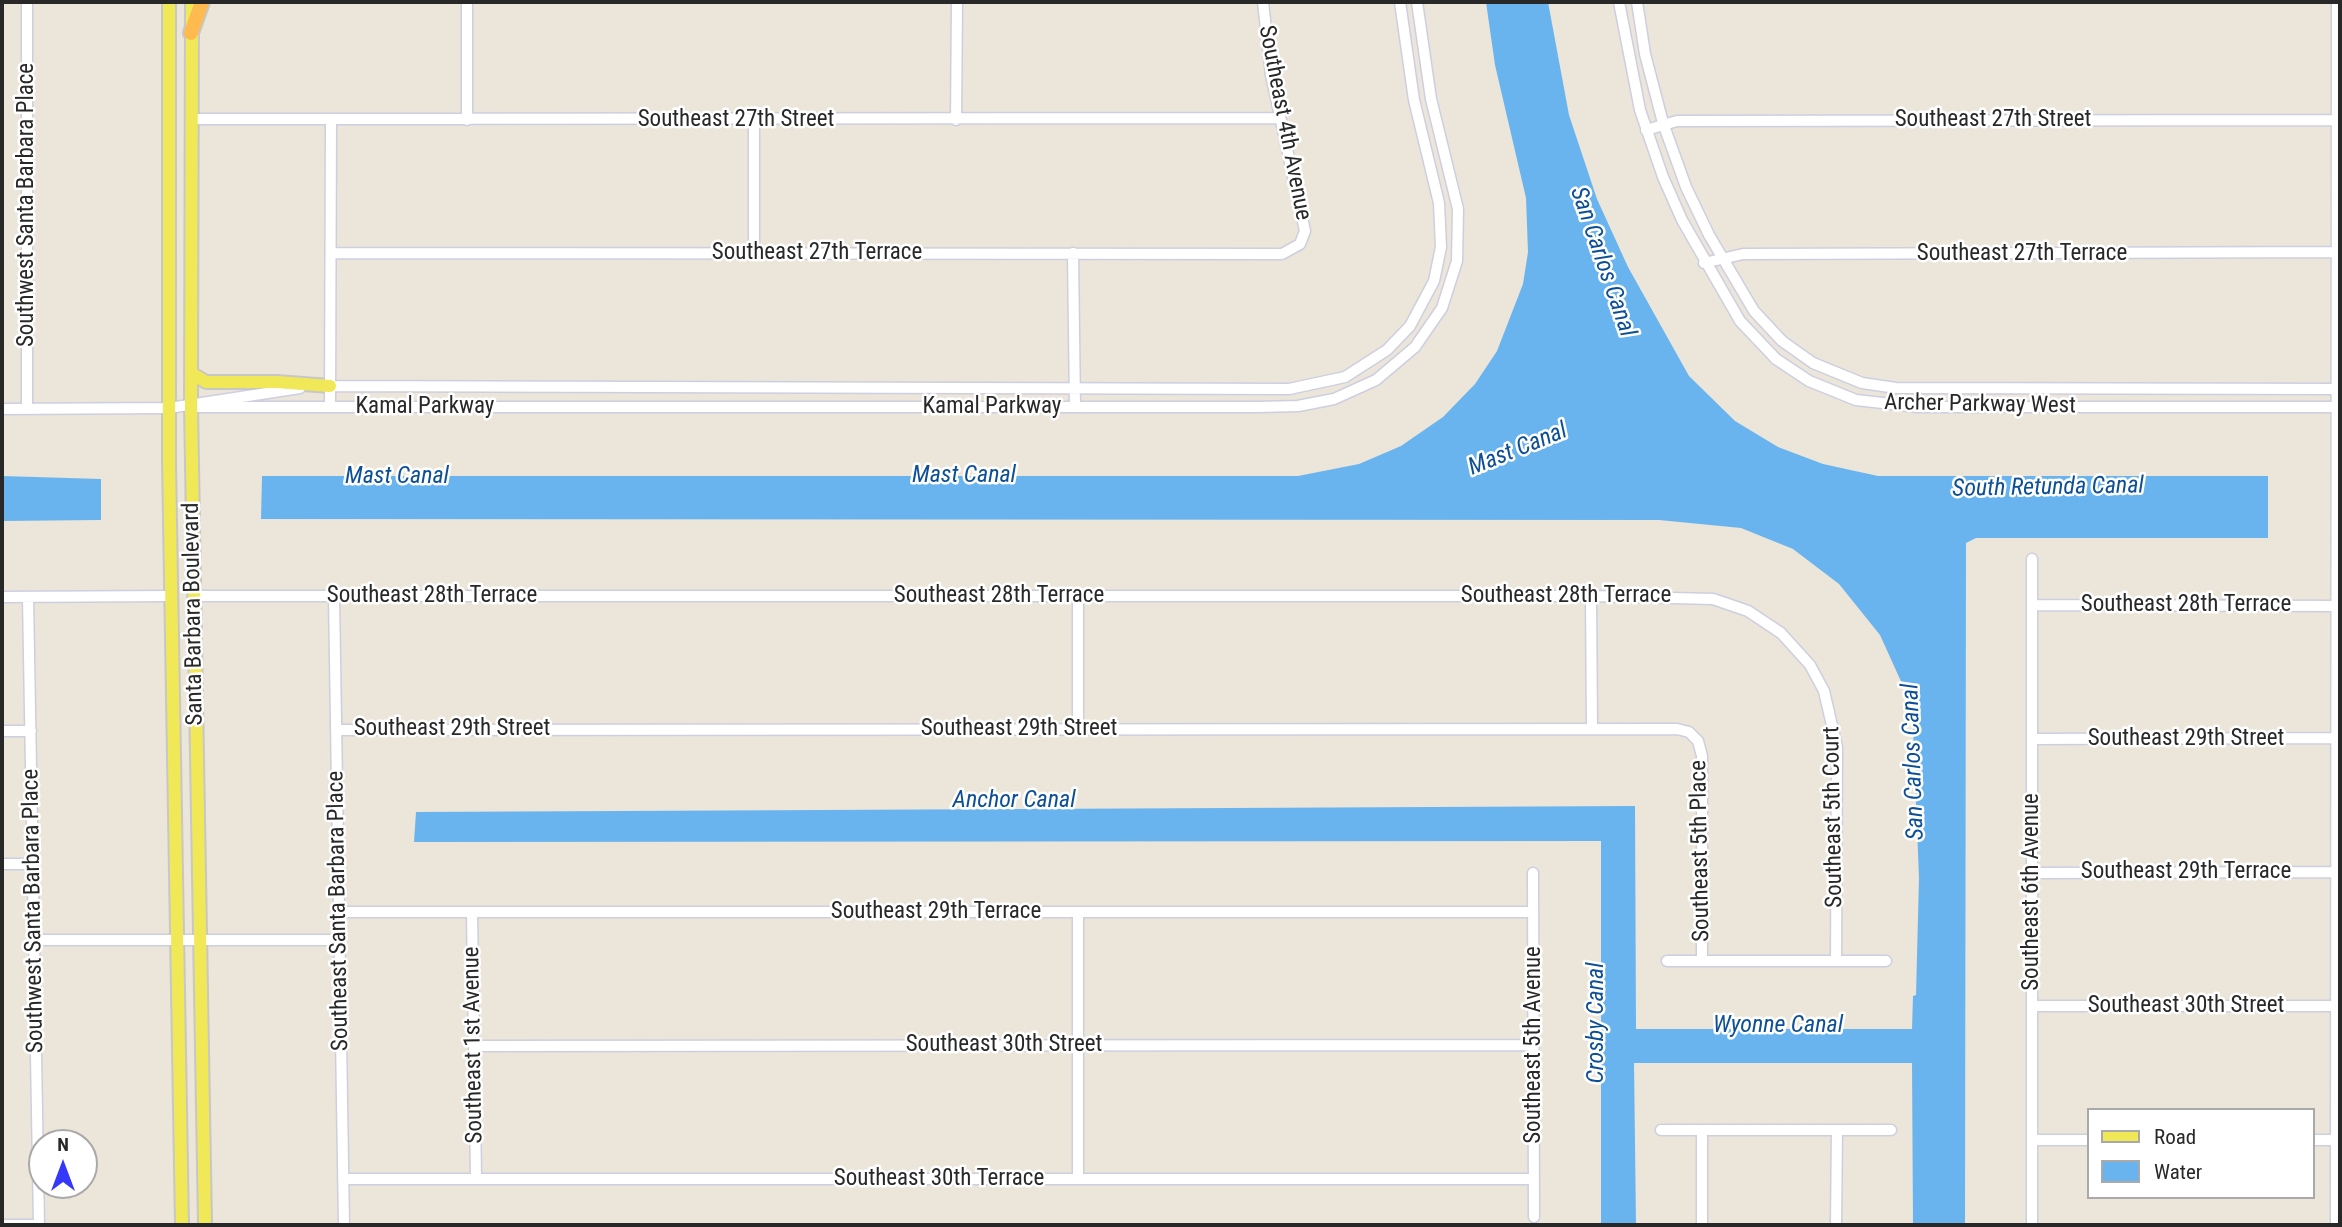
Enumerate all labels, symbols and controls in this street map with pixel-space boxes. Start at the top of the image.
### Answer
street label: Southeast 4th Avenue [1252,23,1316,223]
street label: Southwest Santa Barbara Place [13,63,41,347]
street label: Southeast 27th Street [638,106,834,134]
street label: Southeast 27th Street [1895,106,2091,134]
water label: San Carlos Canal [1563,183,1641,341]
street label: Southeast 27th Terrace [712,239,922,267]
street label: Southeast 27th Terrace [1917,240,2127,268]
street label: Archer Parkway West [1884,390,2076,420]
street label: Kamal Parkway [356,393,494,421]
street label: Kamal Parkway [923,393,1061,421]
water label: Mast Canal [1464,417,1572,483]
water label: Mast Canal [912,462,1016,490]
water label: Mast Canal [345,463,449,491]
water label: South Retunda Canal [1952,472,2144,504]
street label: Santa Barbara Boulevard [178,502,210,726]
street label: Southeast 28th Terrace [327,582,537,610]
street label: Southeast 28th Terrace [894,582,1104,610]
street label: Southeast 28th Terrace [1461,582,1671,610]
street label: Southeast 28th Terrace [2081,591,2291,619]
water label: San Carlos Canal [1897,683,1931,841]
street label: Southeast 29th Street [354,715,550,743]
street label: Southeast 29th Street [921,715,1117,743]
street label: Southeast 29th Street [2088,725,2284,753]
street label: Southeast 5th Court [1819,726,1849,908]
street label: Southeast 5th Place [1686,760,1716,942]
street label: Southwest Santa Barbara Place [18,769,50,1053]
street label: Southeast Santa Barbara Place [323,771,355,1051]
water label: Anchor Canal [952,787,1076,815]
street label: Southeast 6th Avenue [2018,793,2046,991]
street label: Southeast 29th Terrace [2081,858,2291,886]
street label: Southeast 29th Terrace [831,898,1041,926]
street label: Southeast 1st Avenue [458,946,490,1144]
street label: Southeast 5th Avenue [1520,946,1548,1144]
water label: Crosby Canal [1583,963,1611,1083]
street label: Southeast 30th Street [2088,992,2284,1020]
water label: Wyonne Canal [1713,1012,1843,1040]
street label: Southeast 30th Street [906,1031,1102,1059]
legend [2086,1108,2314,1199]
text: Road [2154,1125,2196,1149]
north arrow [28,1129,98,1199]
text: N [57,1133,69,1156]
text: Water [2154,1160,2202,1184]
street label: Southeast 30th Terrace [834,1165,1044,1193]

